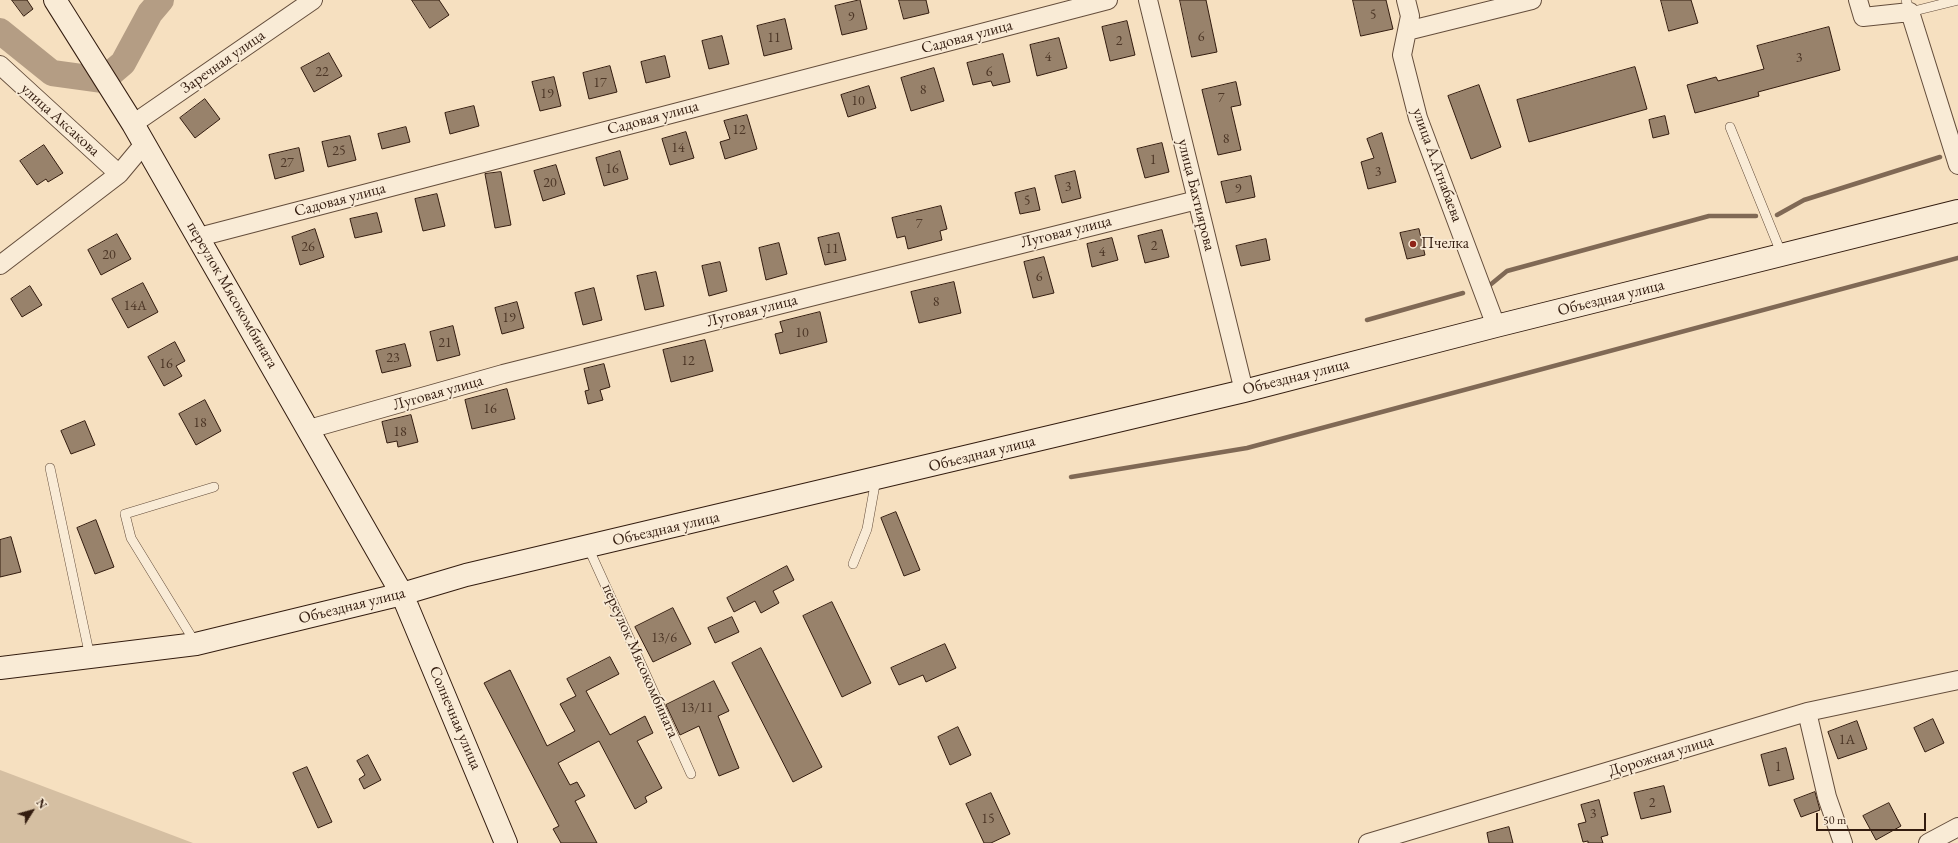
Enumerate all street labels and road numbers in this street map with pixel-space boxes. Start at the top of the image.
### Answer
street label: Садовая улица [919,16,1015,58]
street label: Заречная улица [177,26,269,98]
street label: улица Аксакова [16,79,104,161]
street label: Садовая улица [605,97,701,139]
street label: улица А.Атнабаева [1407,105,1467,225]
street label: улица Бахтиярова [1173,137,1219,253]
street label: Садовая улица [292,179,388,221]
street label: Луговая улица [1019,211,1113,253]
street label: переулок Мясокомбината [182,218,282,372]
street label: Объездная улица [1556,275,1666,321]
street label: Луговая улица [705,290,799,332]
street label: Объездная улица [1241,354,1351,400]
street label: Луговая улица [391,371,485,415]
street label: Объездная улица [927,431,1037,477]
street label: Объездная улица [611,507,721,551]
street label: переулок Мясокомбината [597,581,683,741]
street label: Объездная улица [297,583,407,629]
street label: Солнечная улица [425,663,485,773]
street label: Дорожная улица [1606,731,1716,781]

